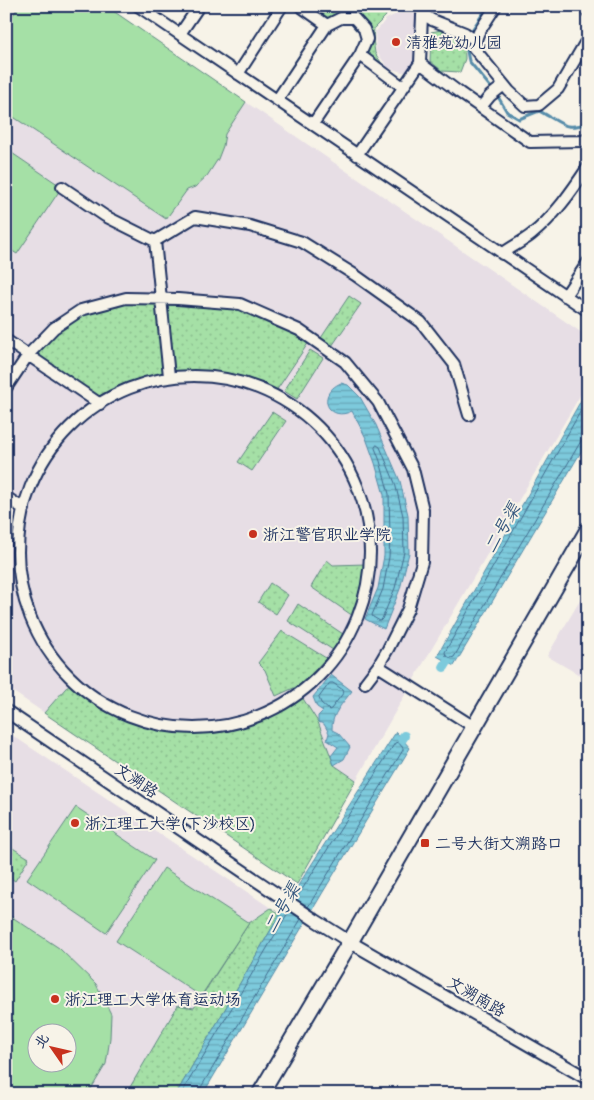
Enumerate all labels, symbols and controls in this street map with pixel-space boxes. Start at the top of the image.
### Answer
place label: 清雅苑幼儿园 [406,33,502,53]
marker: 清雅苑幼儿园 [390,36,402,48]
water label: 二号渠 [479,497,527,557]
place label: 浙江警官职业学院 [263,525,391,545]
marker: 浙江警官职业学院 [247,528,259,540]
street label: 文溯路 [111,759,162,803]
place label: 浙江理工大学(下沙校区) [85,814,256,834]
marker: 浙江理工大学(下沙校区) [69,817,81,829]
place label: 二号大街文溯路口 [435,834,563,854]
marker: 二号大街文溯路口 [419,837,431,849]
water label: 二号渠 [259,877,307,937]
street label: 文溯南路 [444,972,509,1022]
place label: 浙江理工大学体育运动场 [65,990,241,1010]
marker: 浙江理工大学体育运动场 [49,993,61,1005]
north arrow [28,1022,78,1072]
text: 北 [31,1030,53,1052]

